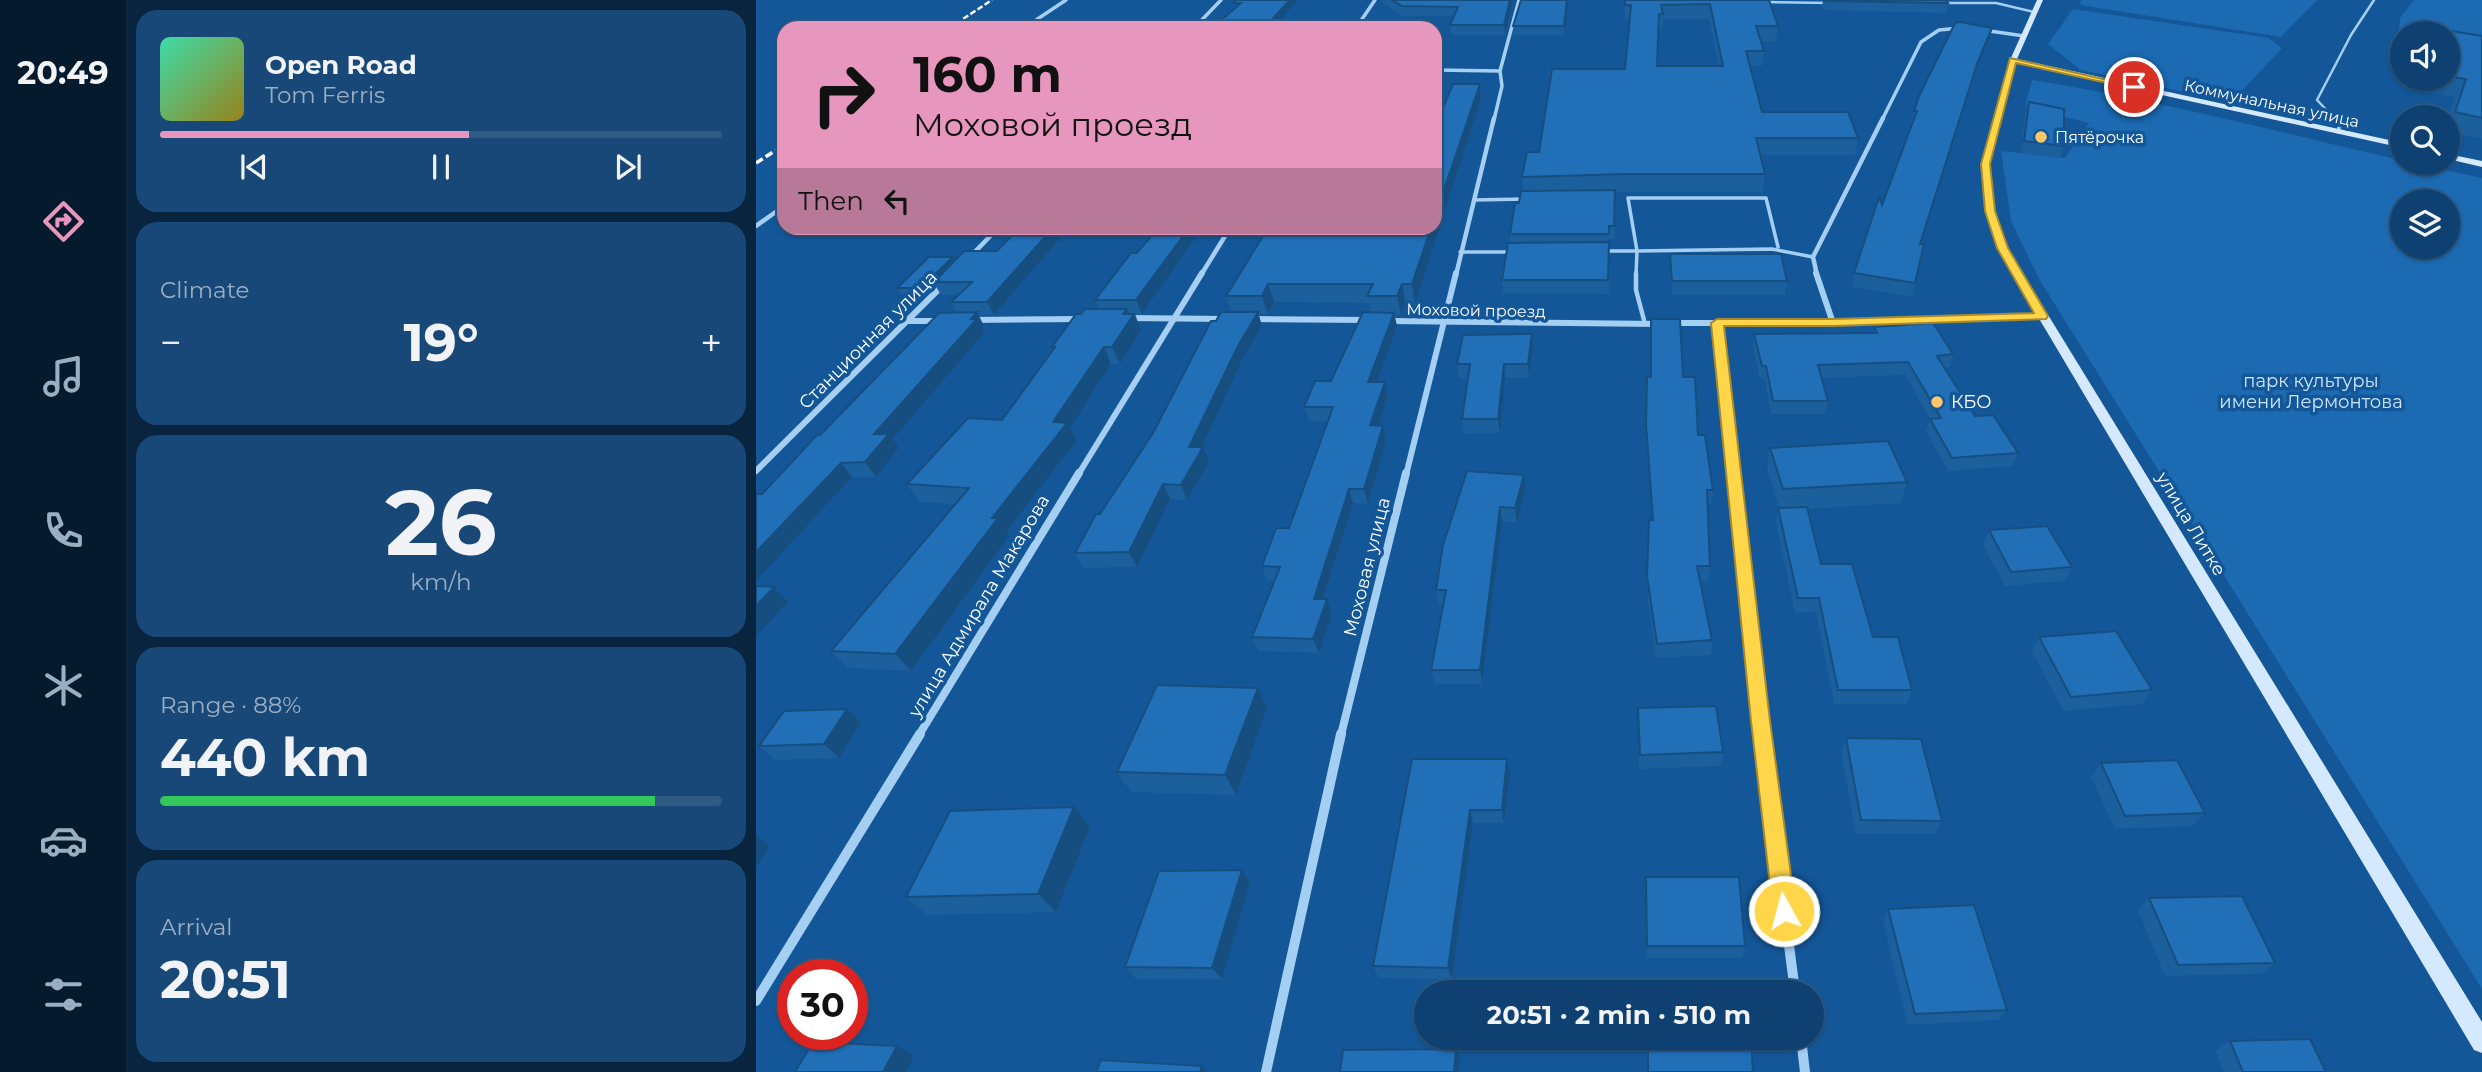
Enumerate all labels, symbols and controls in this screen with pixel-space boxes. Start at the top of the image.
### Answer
map controls [2390,21,2460,259]
button: sound [2390,21,2460,91]
text: 160 m [913,45,1062,104]
text: Open Road [265,49,417,81]
icon: right [798,49,889,140]
text: 20:49 [17,53,109,92]
pin [2104,57,2164,117]
icon: arrive [2115,68,2153,106]
street label: Коммунальная улица [2183,76,2361,131]
text: Tom Ferris [265,81,385,109]
text: Моховой проезд [913,105,1192,144]
button: search [2390,105,2460,175]
place label: Пятёрочка [2055,128,2144,147]
marker: Пятёрочка [2033,129,2049,145]
icon: previous [235,148,273,186]
icon: pause [422,148,460,186]
icon: next [609,148,647,186]
icon: left [878,182,916,220]
text: Then [798,185,864,217]
button: layers [2390,189,2460,259]
icon: directions [39,197,88,246]
street label: Станционная улица [794,266,942,414]
text: Climate [160,276,249,304]
street label: Моховой проезд [1406,300,1546,321]
text: 19° [403,311,479,374]
text: − [160,319,182,366]
text: + [700,319,722,366]
icon: music [39,352,88,401]
park label: парк культуры имени Лермонтова [2219,370,2403,413]
place label: КБО [1951,391,1992,413]
marker: КБО [1929,394,1945,410]
text: 26 [385,467,497,578]
street label: улица Литке [2151,467,2231,580]
street label: улица Адмирала Макарова [903,491,1054,722]
street label: Моховая улица [1339,495,1395,639]
icon: phone [39,506,88,555]
text: km/h [410,568,472,596]
icon: climate [39,661,88,710]
text: Range · 88% [160,691,301,719]
text: 440 km [160,726,370,789]
icon: car [39,816,88,865]
position arrow [1747,874,1821,948]
text: Arrival [160,913,233,941]
text: 20:51 [160,948,291,1011]
speed limit sign: 30 [777,959,868,1050]
icon: filters [39,970,88,1019]
text: 20:51 · 2 min · 510 m [1487,999,1751,1031]

